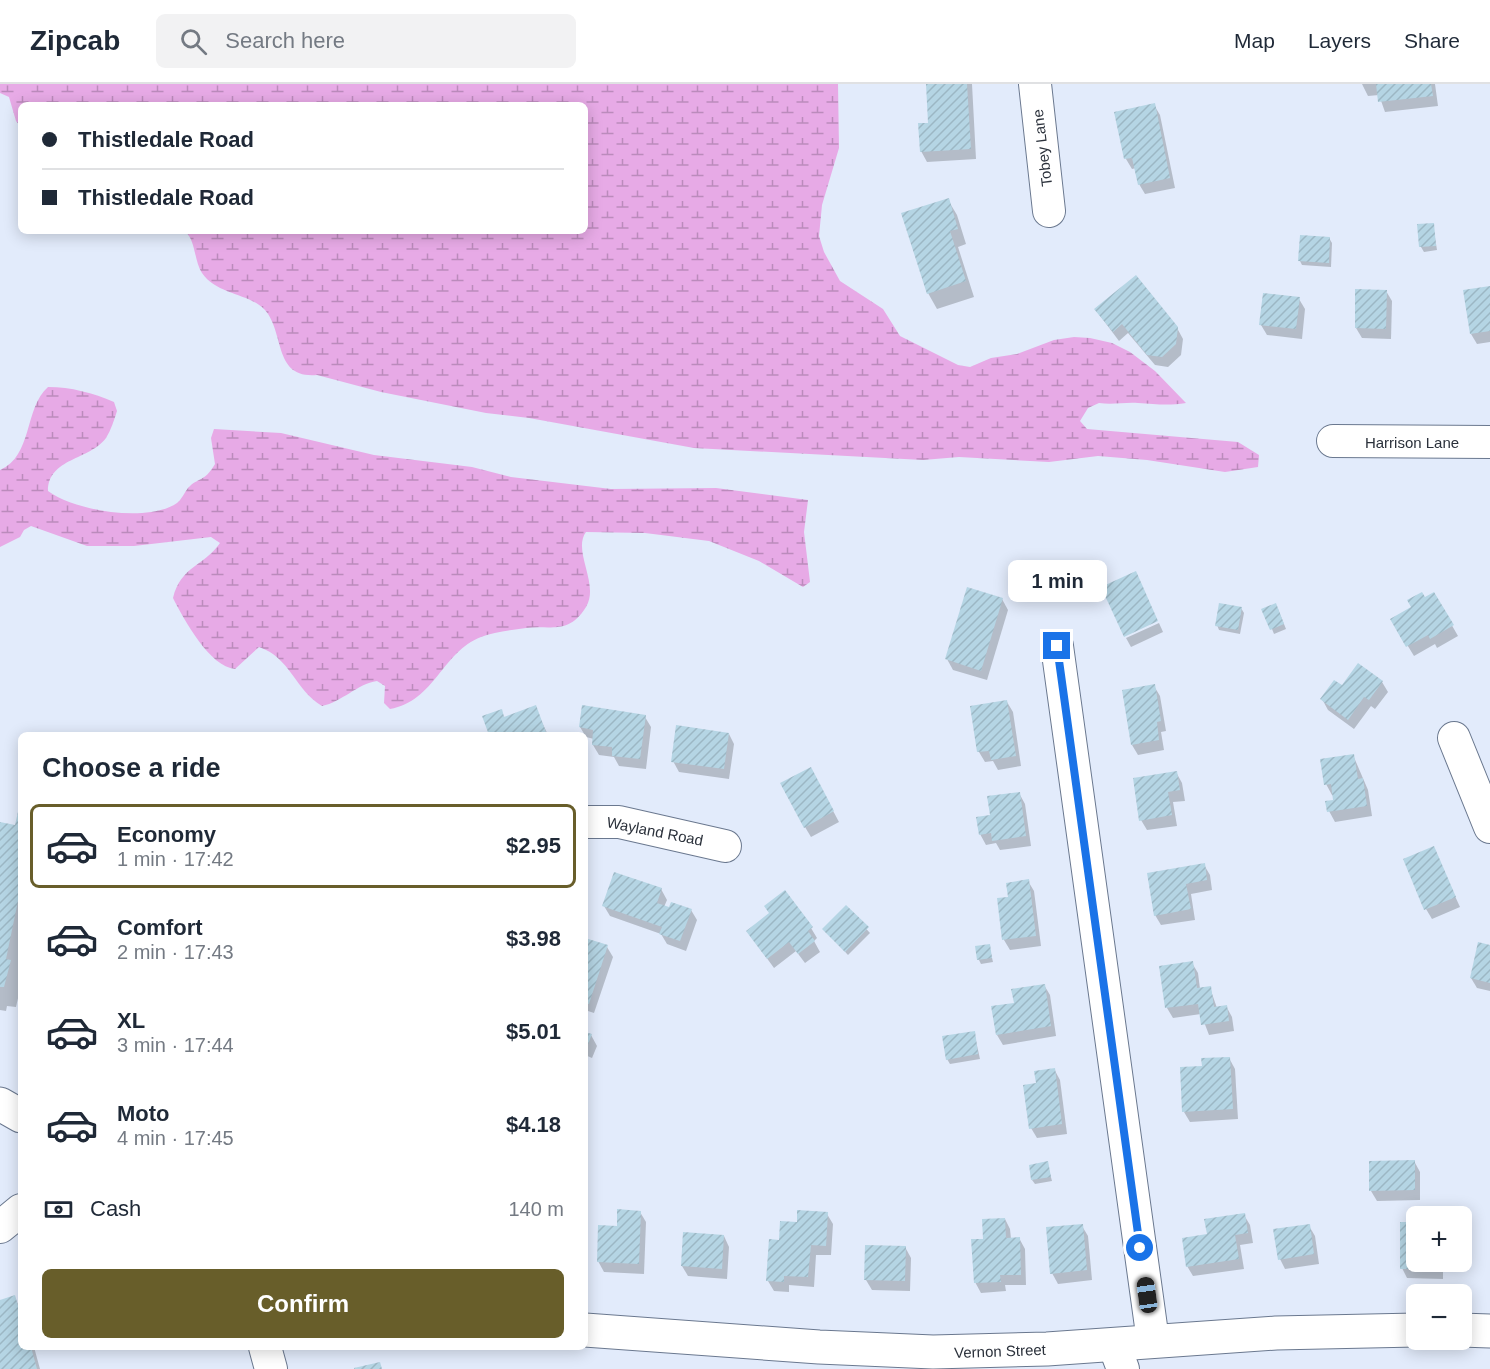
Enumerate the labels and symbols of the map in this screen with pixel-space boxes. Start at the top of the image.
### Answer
street label: Tobey Lane [1029,108,1055,188]
street label: Harrison Lane [1365,434,1459,451]
callout: 1 min [1008,559,1106,601]
route end [1043,632,1070,659]
street label: Wayland Road [605,813,705,849]
route start [1126,1234,1153,1261]
car [1136,1276,1158,1314]
street label: Vernon Street [954,1341,1047,1361]

